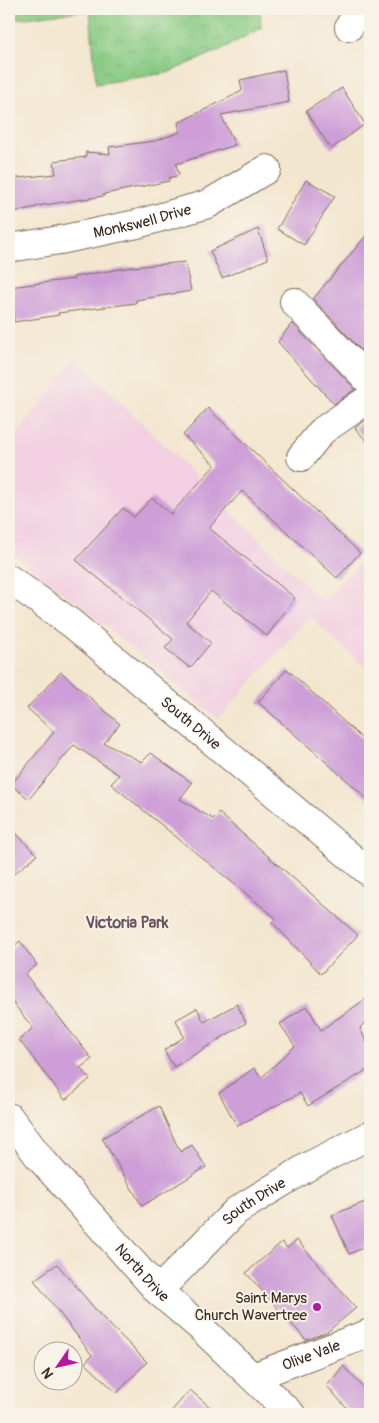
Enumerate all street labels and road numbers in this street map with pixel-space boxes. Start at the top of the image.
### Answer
street label: Monkswell Drive [92,200,194,242]
street label: South Drive [157,692,225,754]
street label: South Drive [218,1173,290,1229]
street label: North Drive [111,1240,174,1306]
street label: Olive Vale [279,1335,343,1375]

